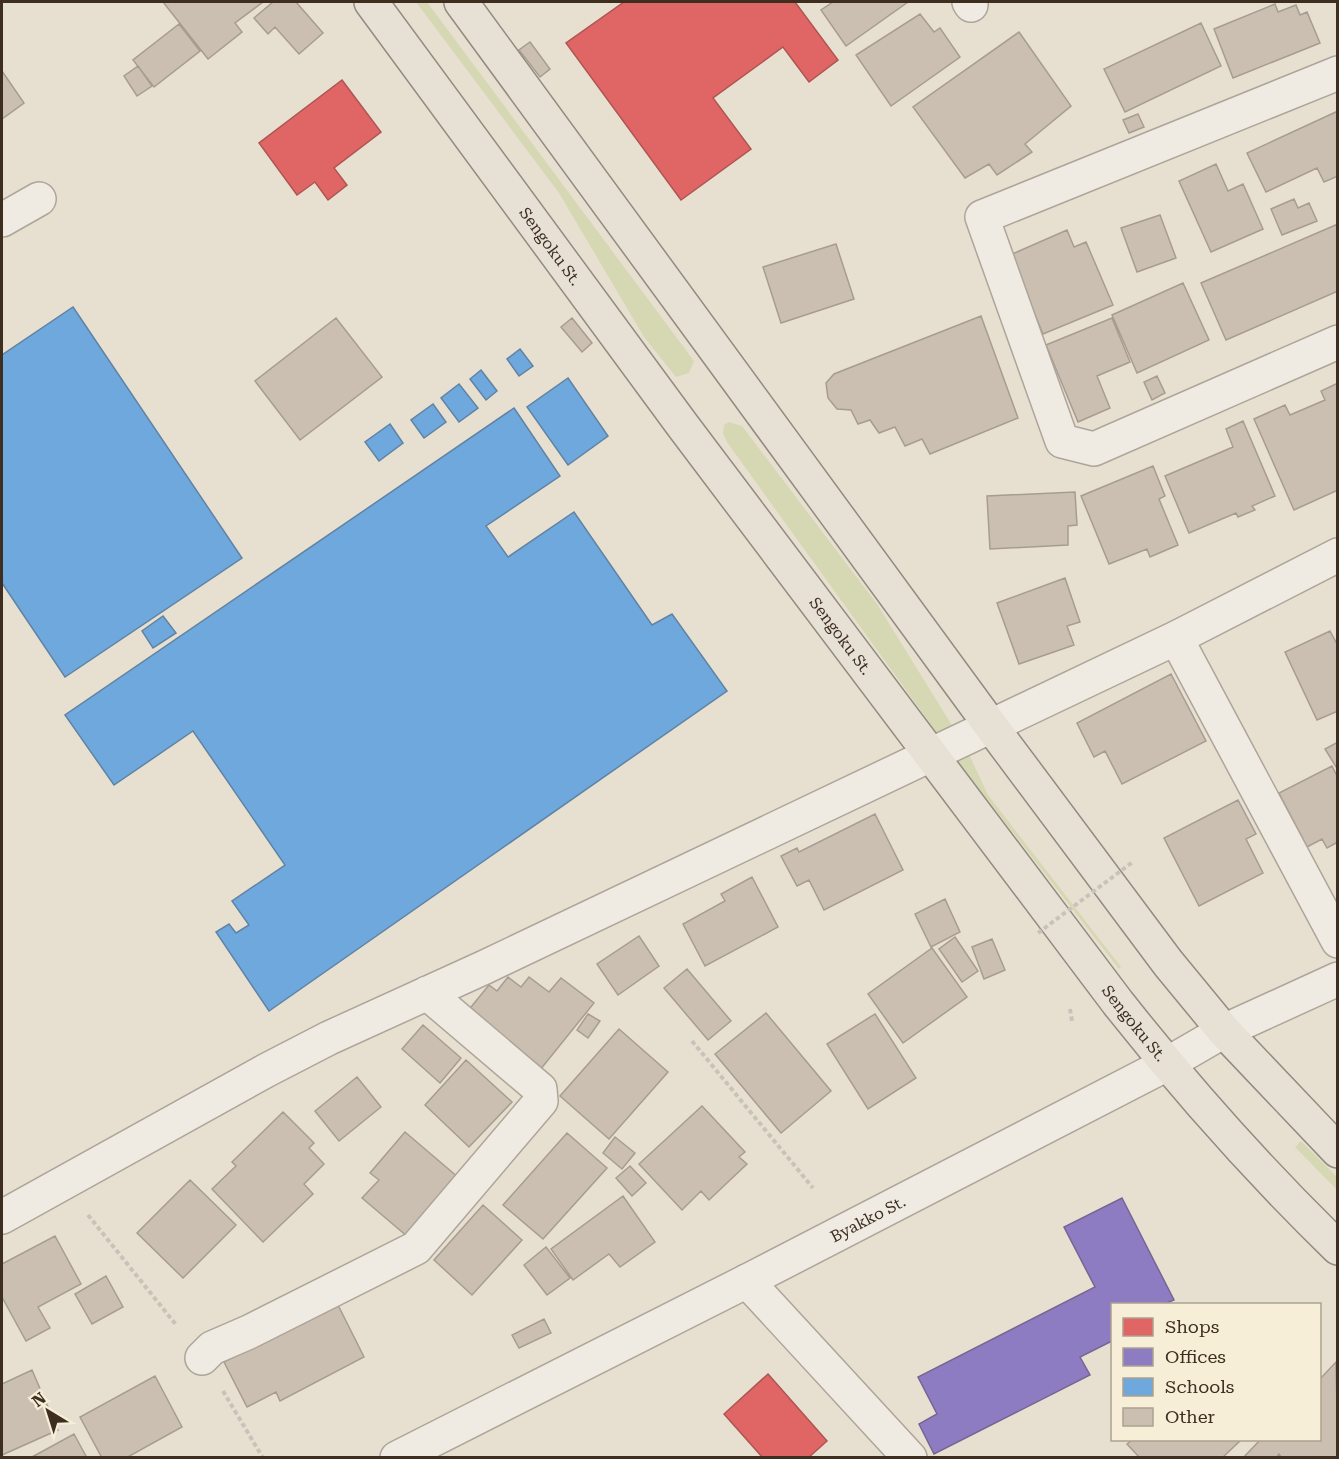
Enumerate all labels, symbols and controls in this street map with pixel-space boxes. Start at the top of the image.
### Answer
street label: Sengoku St. [516,203,586,289]
street label: Sengoku St. [806,593,876,678]
street label: Sengoku St. [1098,981,1171,1065]
street label: Byakko St. [827,1191,908,1246]
legend [1111,1303,1321,1441]
text: Shops [1165,1316,1219,1337]
text: Offices [1165,1346,1226,1367]
text: Schools [1165,1376,1234,1397]
north arrow [18,1381,78,1441]
text: N [28,1388,50,1411]
text: Other [1165,1406,1215,1427]

